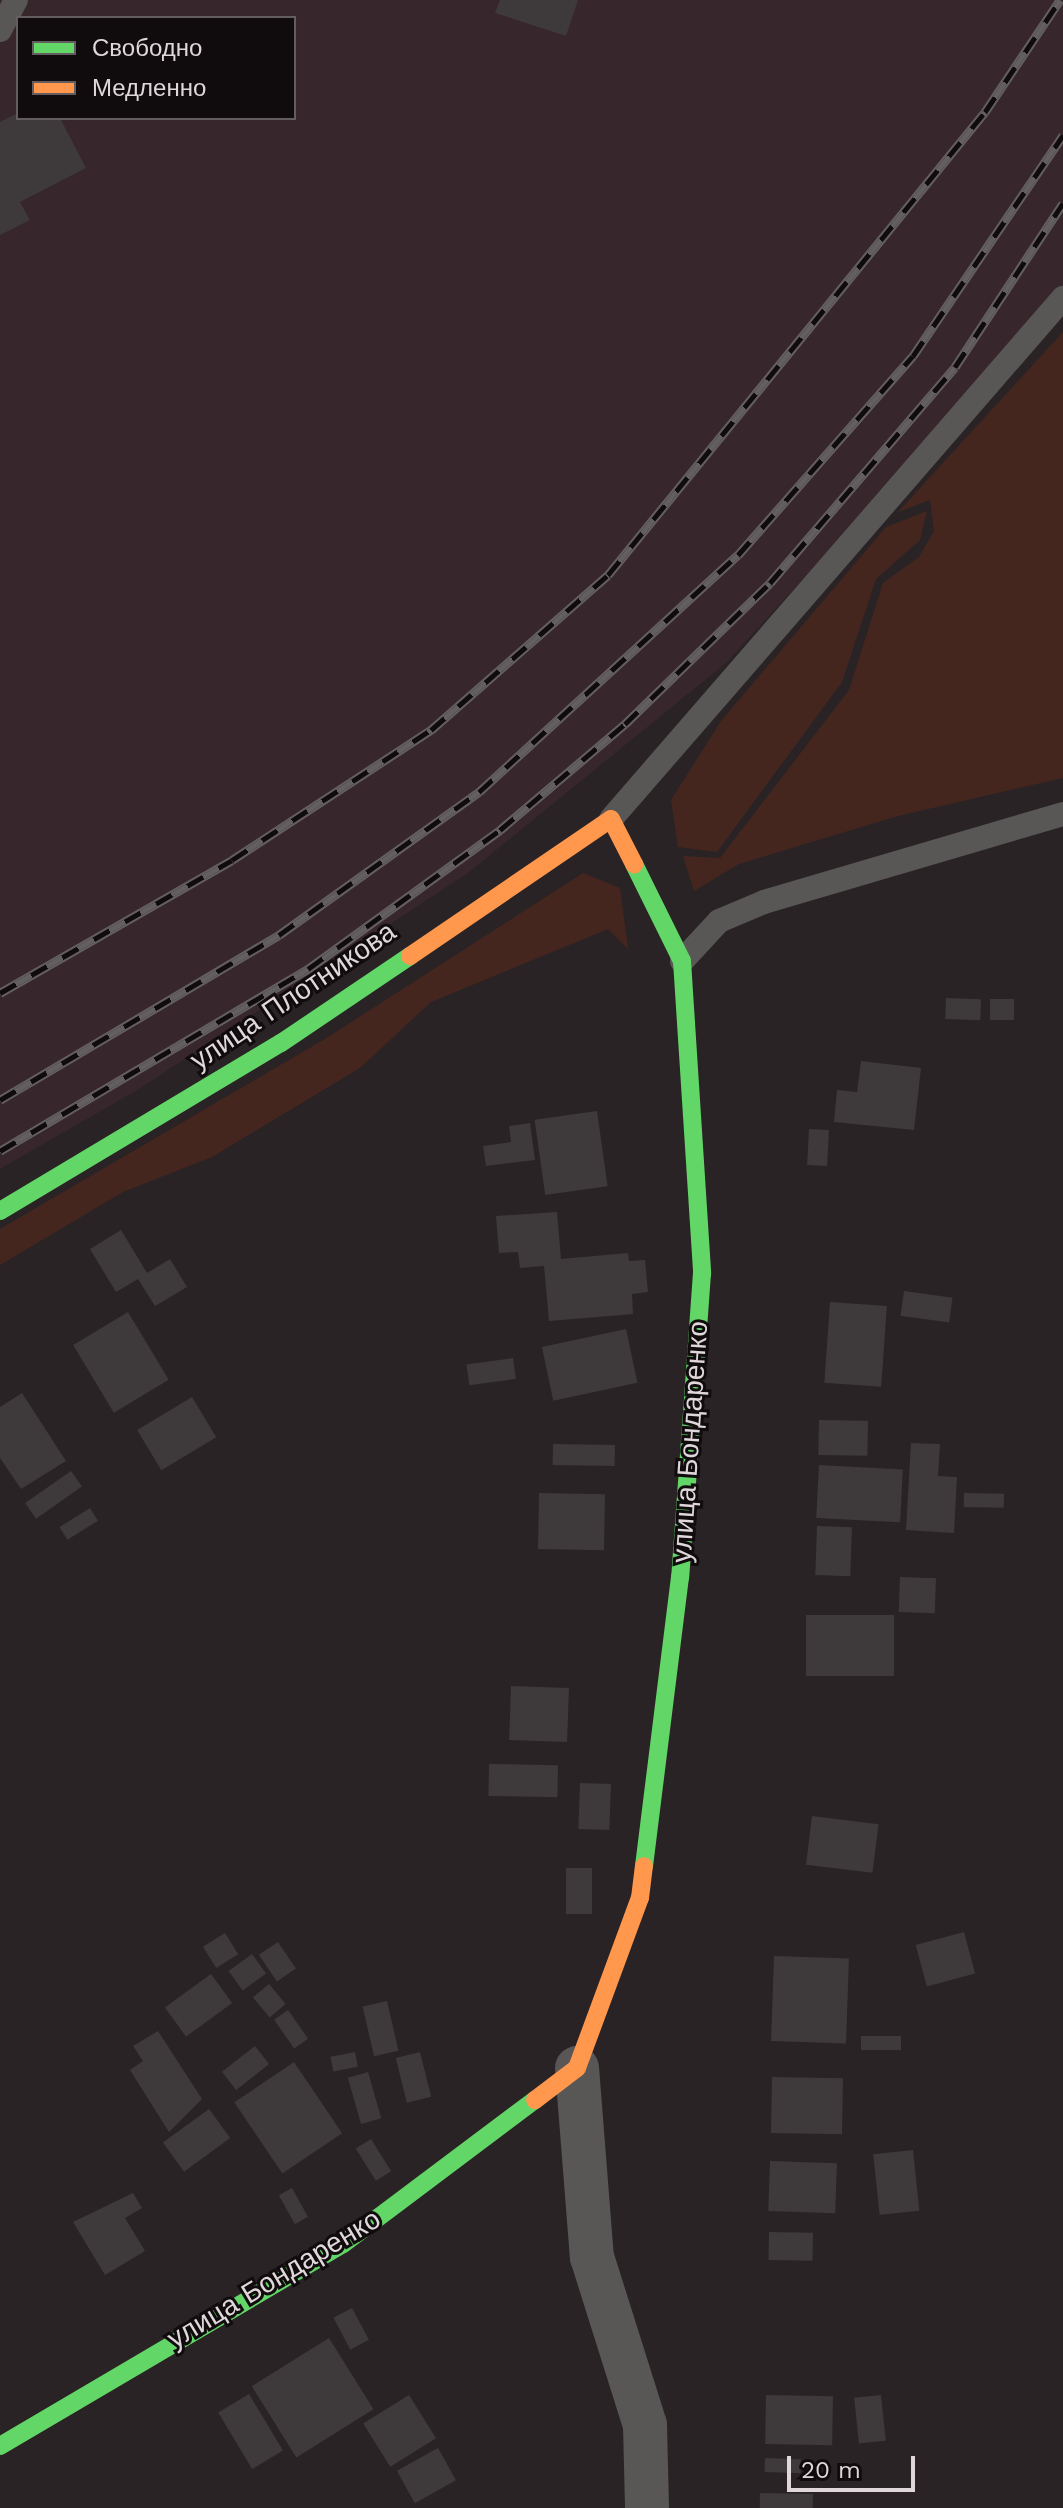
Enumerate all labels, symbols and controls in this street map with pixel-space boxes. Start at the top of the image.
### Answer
legend [16,16,296,120]
text: Свободно [92,34,202,62]
text: Медленно [92,74,206,102]
street label: улица Плотникова [184,915,402,1077]
street label: улица Бондаренко [665,1320,715,1564]
street label: улица Бондаренко [161,2202,387,2356]
scale bar [791,2440,919,2490]
text: 20 m [801,2456,861,2484]

